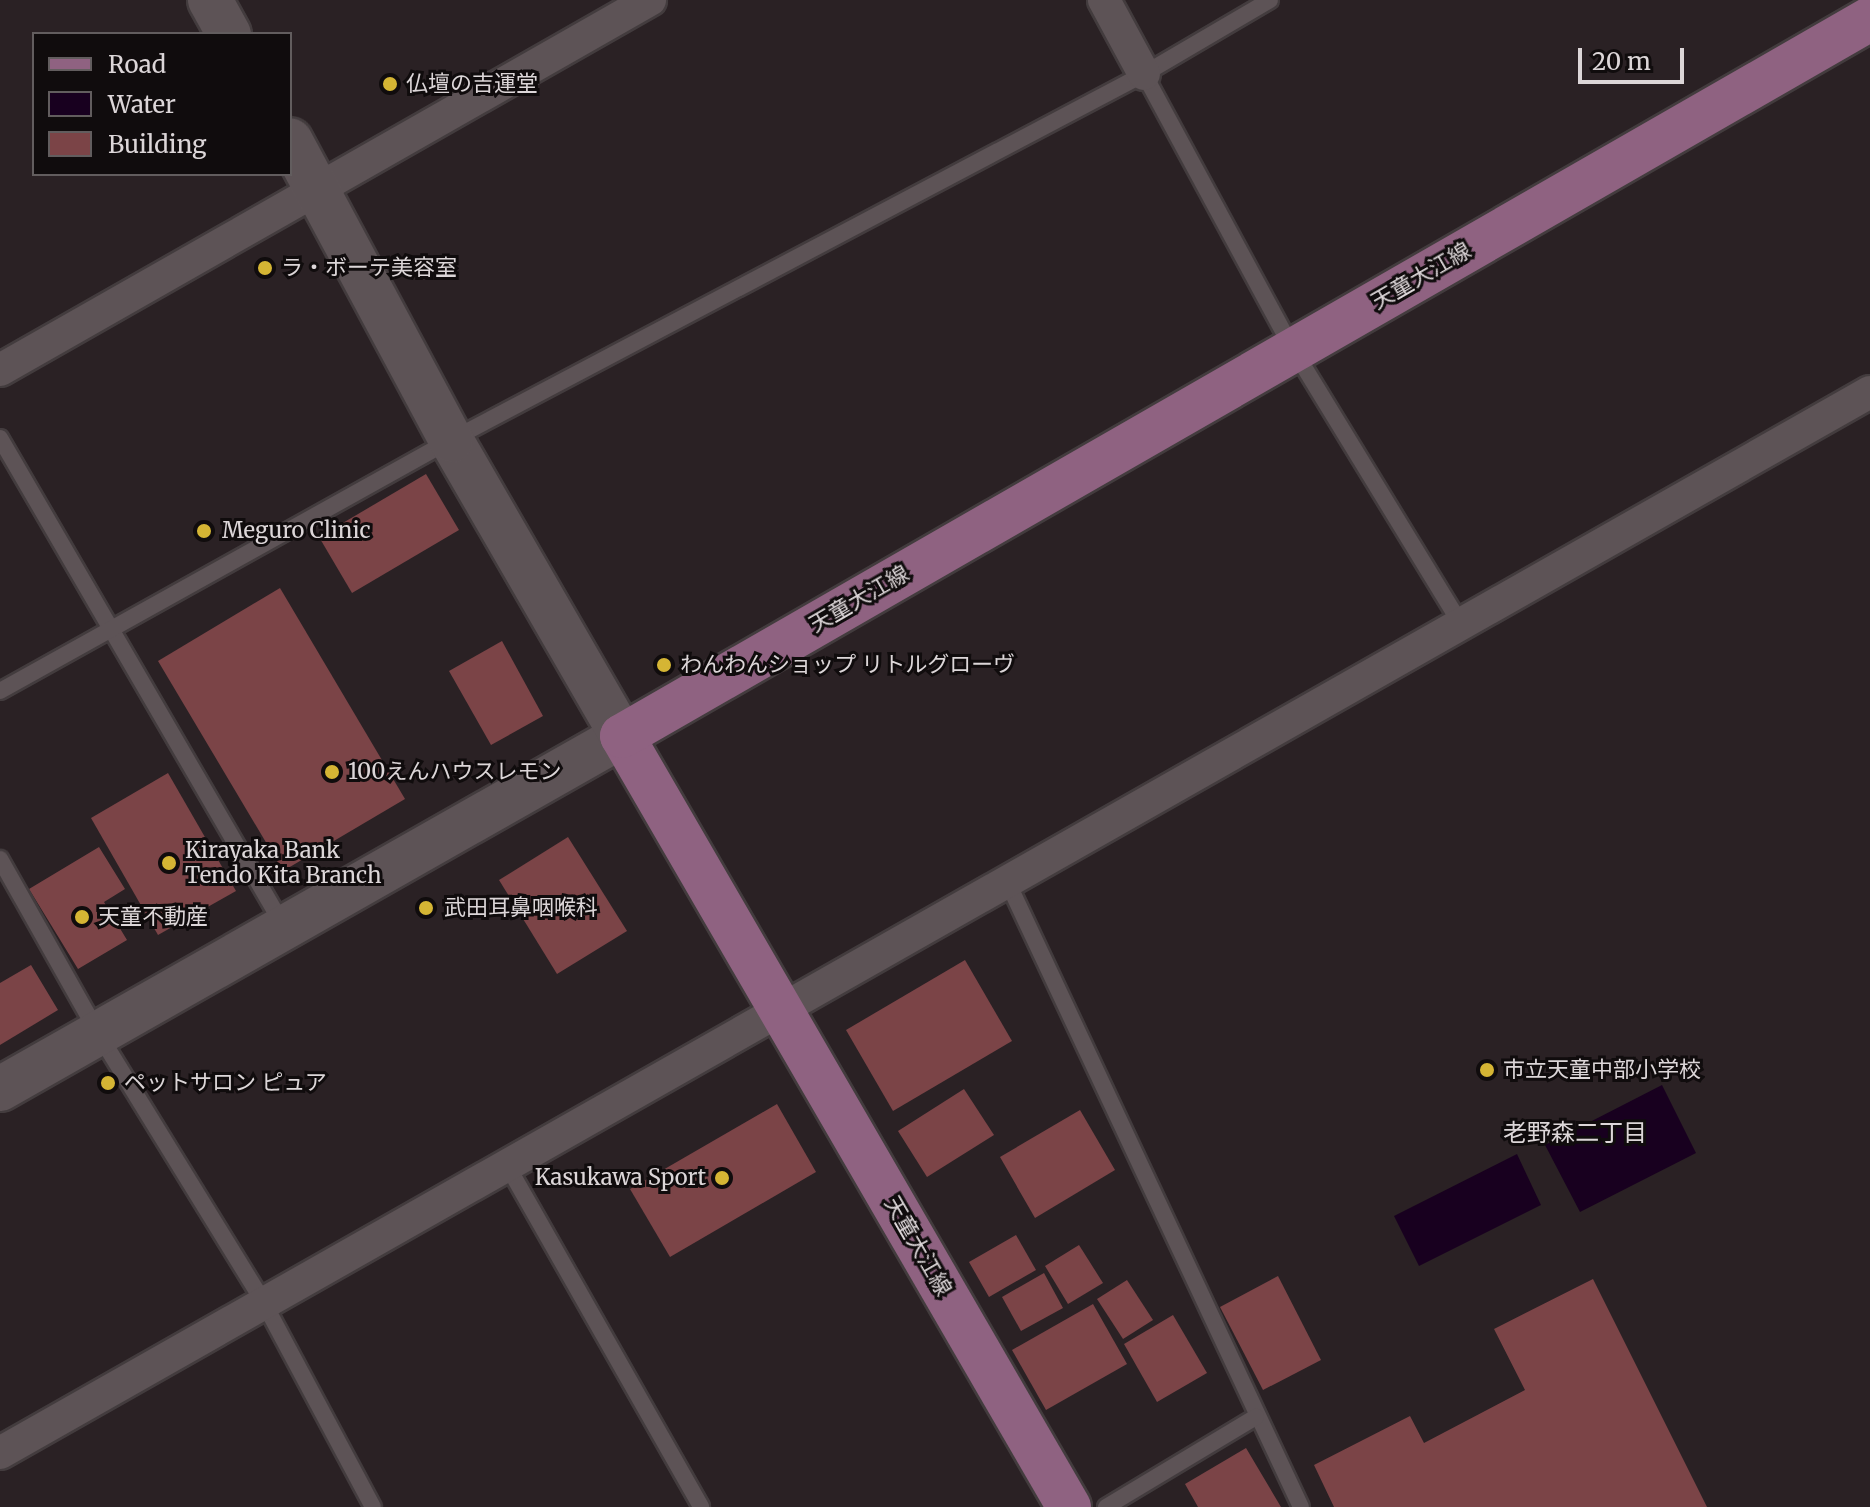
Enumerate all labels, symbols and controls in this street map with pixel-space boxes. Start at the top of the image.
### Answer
legend [32,32,292,176]
scale bar [1582,32,1688,82]
text: 20 m [1592,46,1651,77]
text: Road [108,49,166,80]
place label: 仏壇の吉運堂 [406,71,538,97]
marker: 仏壇の吉運堂 [381,75,399,93]
text: Water [108,89,176,120]
text: Building [108,129,207,160]
street label: 天童大江線 [1367,237,1475,315]
place label: ラ・ボーテ美容室 [281,255,457,281]
marker: ラ・ボーテ美容室 [256,259,274,277]
place label: Meguro Clinic [222,518,370,544]
marker: Meguro Clinic [193,520,215,542]
street label: 天童大江線 [805,560,913,638]
place label: わんわんショップ リトルグローヴ [680,652,1015,678]
marker: わんわんショップ リトルグローヴ [655,656,673,674]
place label: 100えんハウスレモン [348,759,562,785]
marker: 100えんハウスレモン [323,763,341,781]
place label: Kirayaka Bank Tendo Kita Branch [185,837,381,888]
marker: Kirayaka Bank Tendo Kita Branch [160,854,178,872]
place label: 武田耳鼻咽喉科 [444,895,598,921]
marker: 武田耳鼻咽喉科 [415,897,437,919]
place label: 天童不動産 [98,904,208,930]
marker: 天童不動産 [73,908,91,926]
place label: 市立天童中部小学校 [1503,1057,1701,1083]
marker: 市立天童中部小学校 [1478,1061,1496,1079]
place label: ペットサロン ピュア [124,1070,327,1096]
marker: ペットサロン ピュア [99,1074,117,1092]
district label: 老野森二丁目 [1503,1119,1647,1147]
place label: Kasukawa Sport [535,1165,706,1191]
marker: Kasukawa Sport [713,1169,731,1187]
street label: 天童大江線 [879,1192,957,1300]

